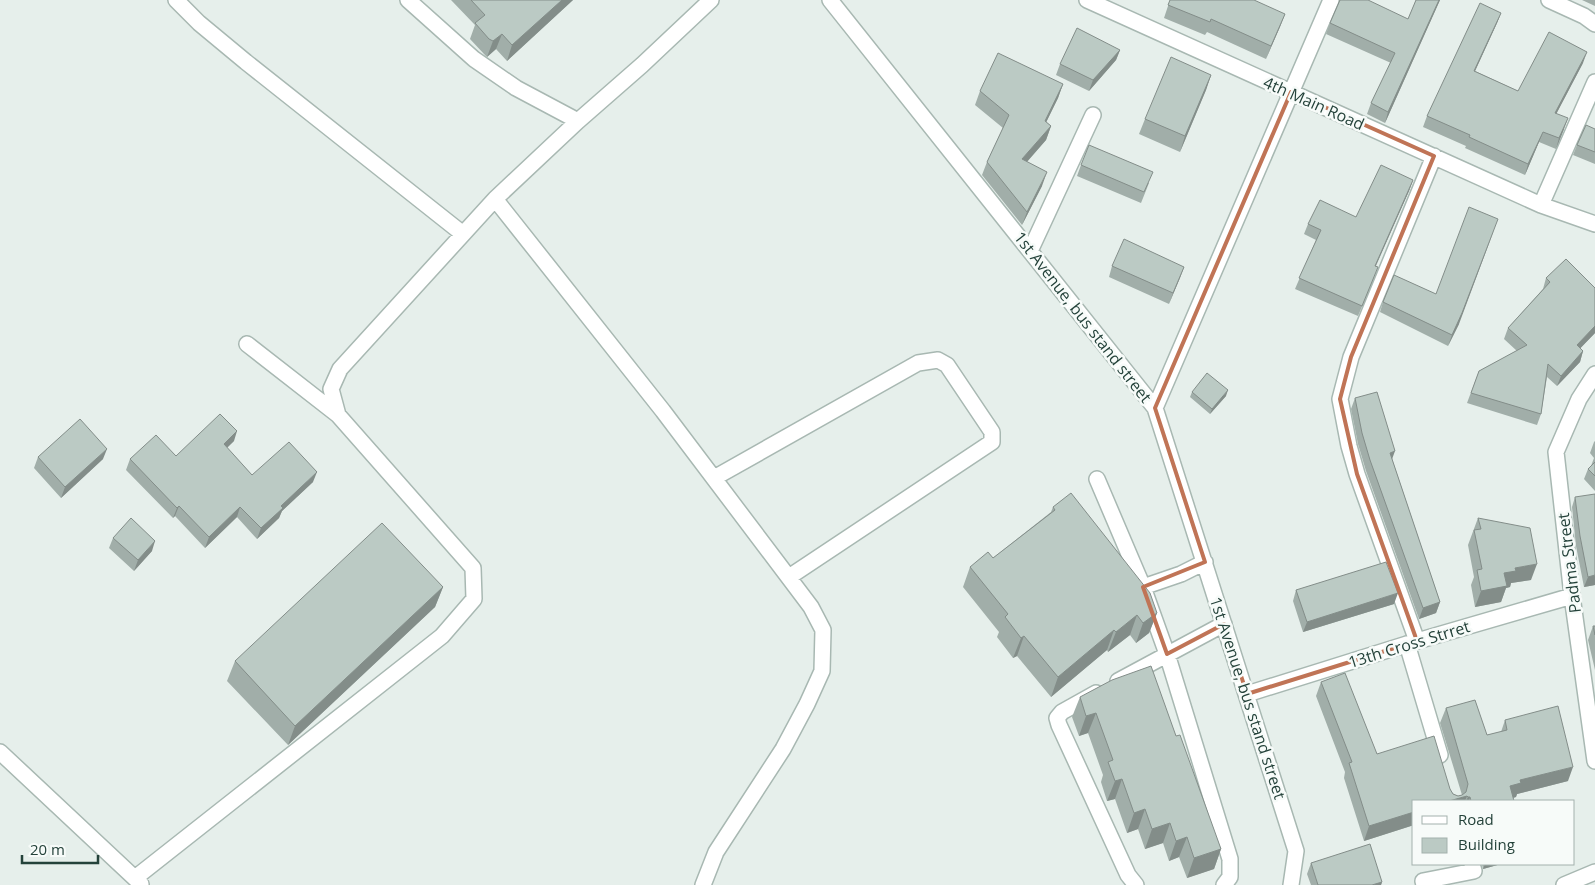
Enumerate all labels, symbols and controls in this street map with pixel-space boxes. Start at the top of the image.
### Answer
street label: 4th Main Road [1260,71,1368,135]
street label: 1st Avenue, bus stand street [1009,227,1157,407]
street label: Padma Street [1552,511,1586,614]
street label: 1st Avenue, bus stand street [1205,594,1291,802]
street label: 13th Cross Strret [1346,615,1473,673]
legend [1412,800,1575,865]
text: Road [1458,809,1494,829]
scale bar [22,832,99,864]
text: Building [1458,834,1515,854]
text: 20 m [30,839,65,859]

